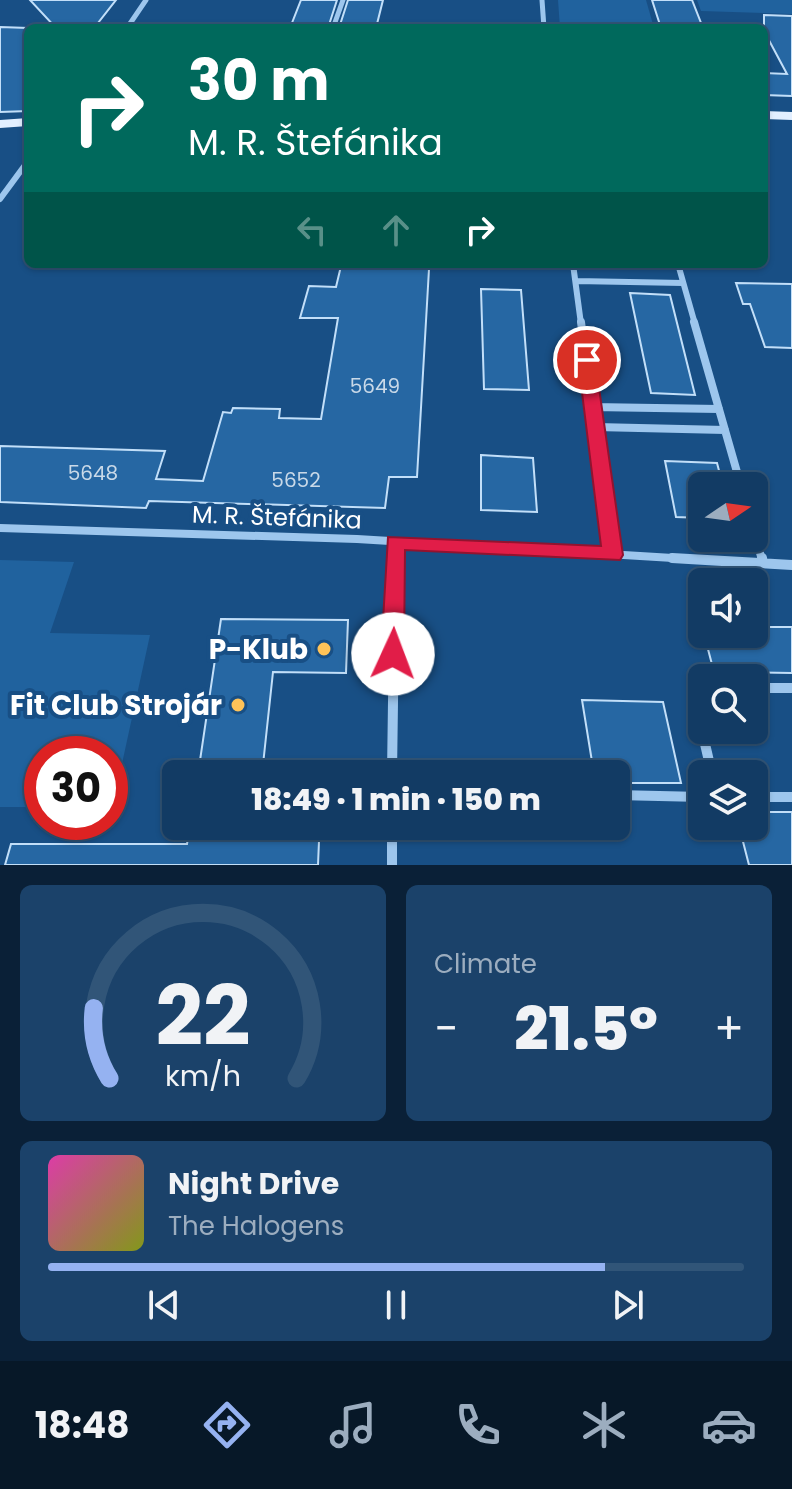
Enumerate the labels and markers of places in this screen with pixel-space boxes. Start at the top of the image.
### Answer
pin [553,326,621,394]
place label: P-Klub [209,630,308,669]
marker: P-Klub [315,640,333,658]
place label: Fit Club Strojár [10,686,222,725]
marker: Fit Club Strojár [229,696,247,714]

